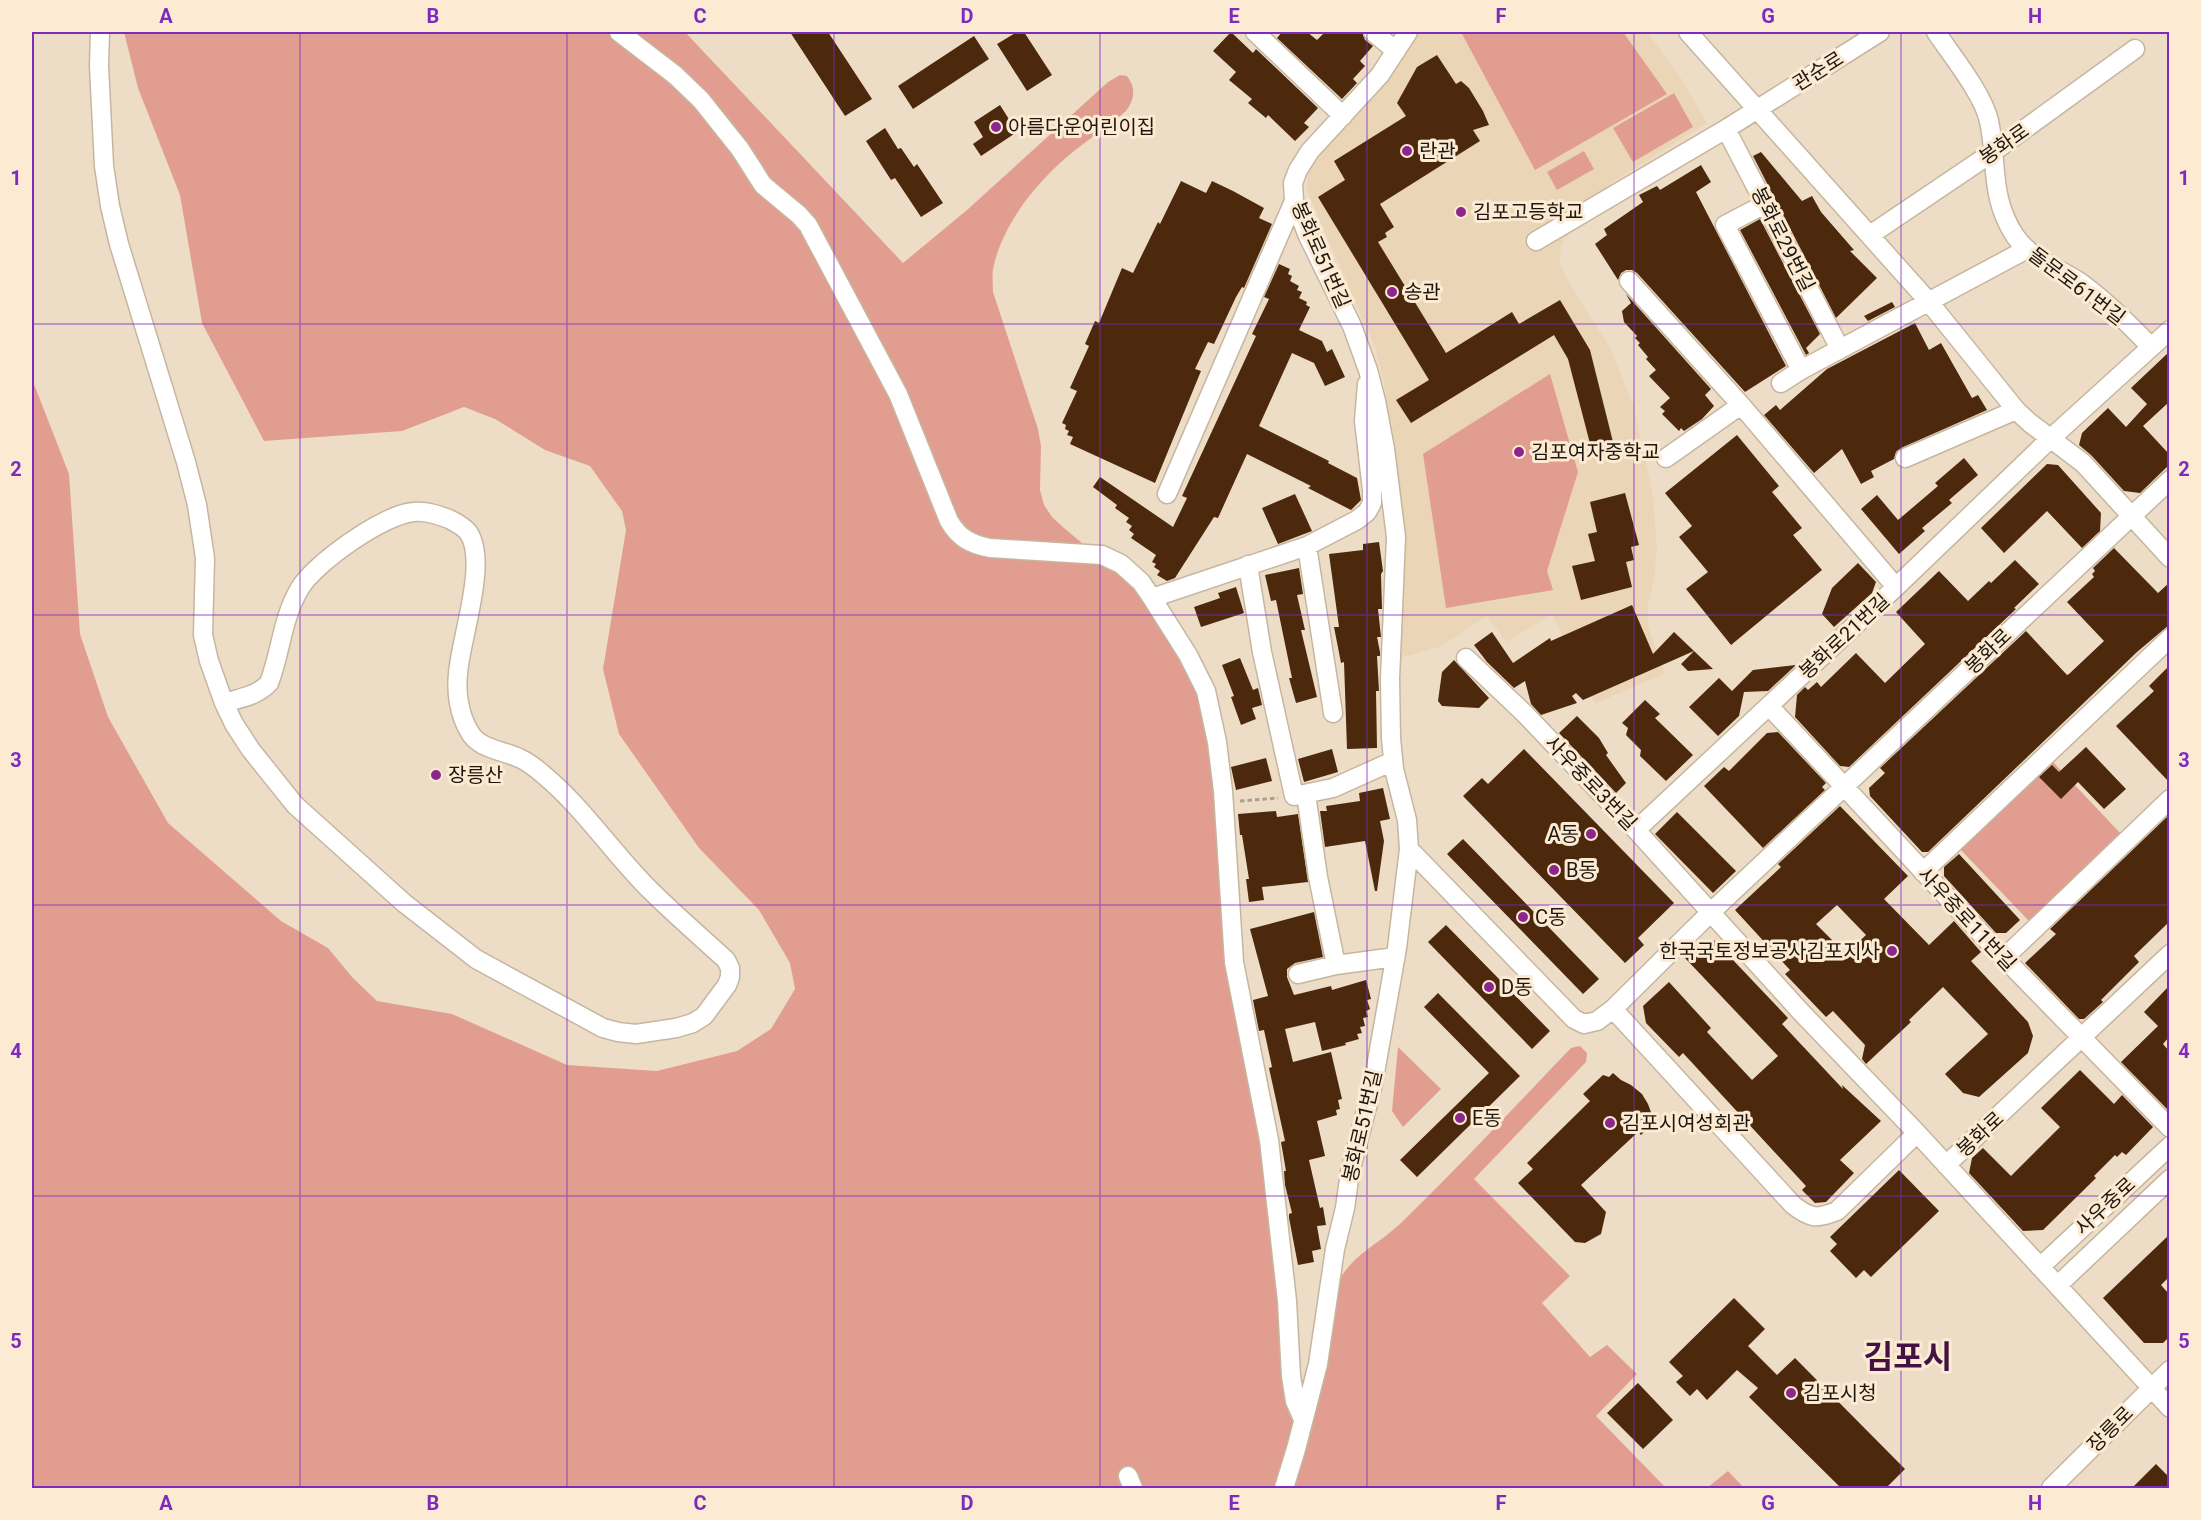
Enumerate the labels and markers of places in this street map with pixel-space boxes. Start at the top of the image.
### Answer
place label: 아름다운어린이집 [1008,115,1155,139]
marker: 아름다운어린이집 [989,120,1003,134]
place label: 란관 [1419,139,1456,163]
marker: 란관 [1400,144,1414,158]
place label: 김포고등학교 [1473,200,1583,224]
marker: 김포고등학교 [1454,205,1468,219]
place label: 송관 [1404,280,1441,304]
marker: 송관 [1385,285,1399,299]
place label: 김포여자중학교 [1531,440,1660,464]
marker: 김포여자중학교 [1512,445,1526,459]
place label: 장릉산 [448,763,503,787]
marker: 장릉산 [429,768,443,782]
place label: A동 [1548,822,1579,846]
marker: A동 [1584,827,1598,841]
place label: B동 [1566,858,1597,882]
marker: B동 [1547,863,1561,877]
place label: C동 [1535,905,1566,929]
marker: C동 [1516,910,1530,924]
place label: 한국국토정보공사김포지사 [1659,939,1880,963]
marker: 한국국토정보공사김포지사 [1885,944,1899,958]
place label: D동 [1501,975,1533,999]
marker: D동 [1482,980,1496,994]
place label: E동 [1472,1106,1502,1130]
marker: E동 [1453,1111,1467,1125]
place label: 김포시여성회관 [1622,1111,1751,1135]
marker: 김포시여성회관 [1603,1116,1617,1130]
place label: 김포시청 [1803,1381,1877,1405]
marker: 김포시청 [1784,1386,1798,1400]

